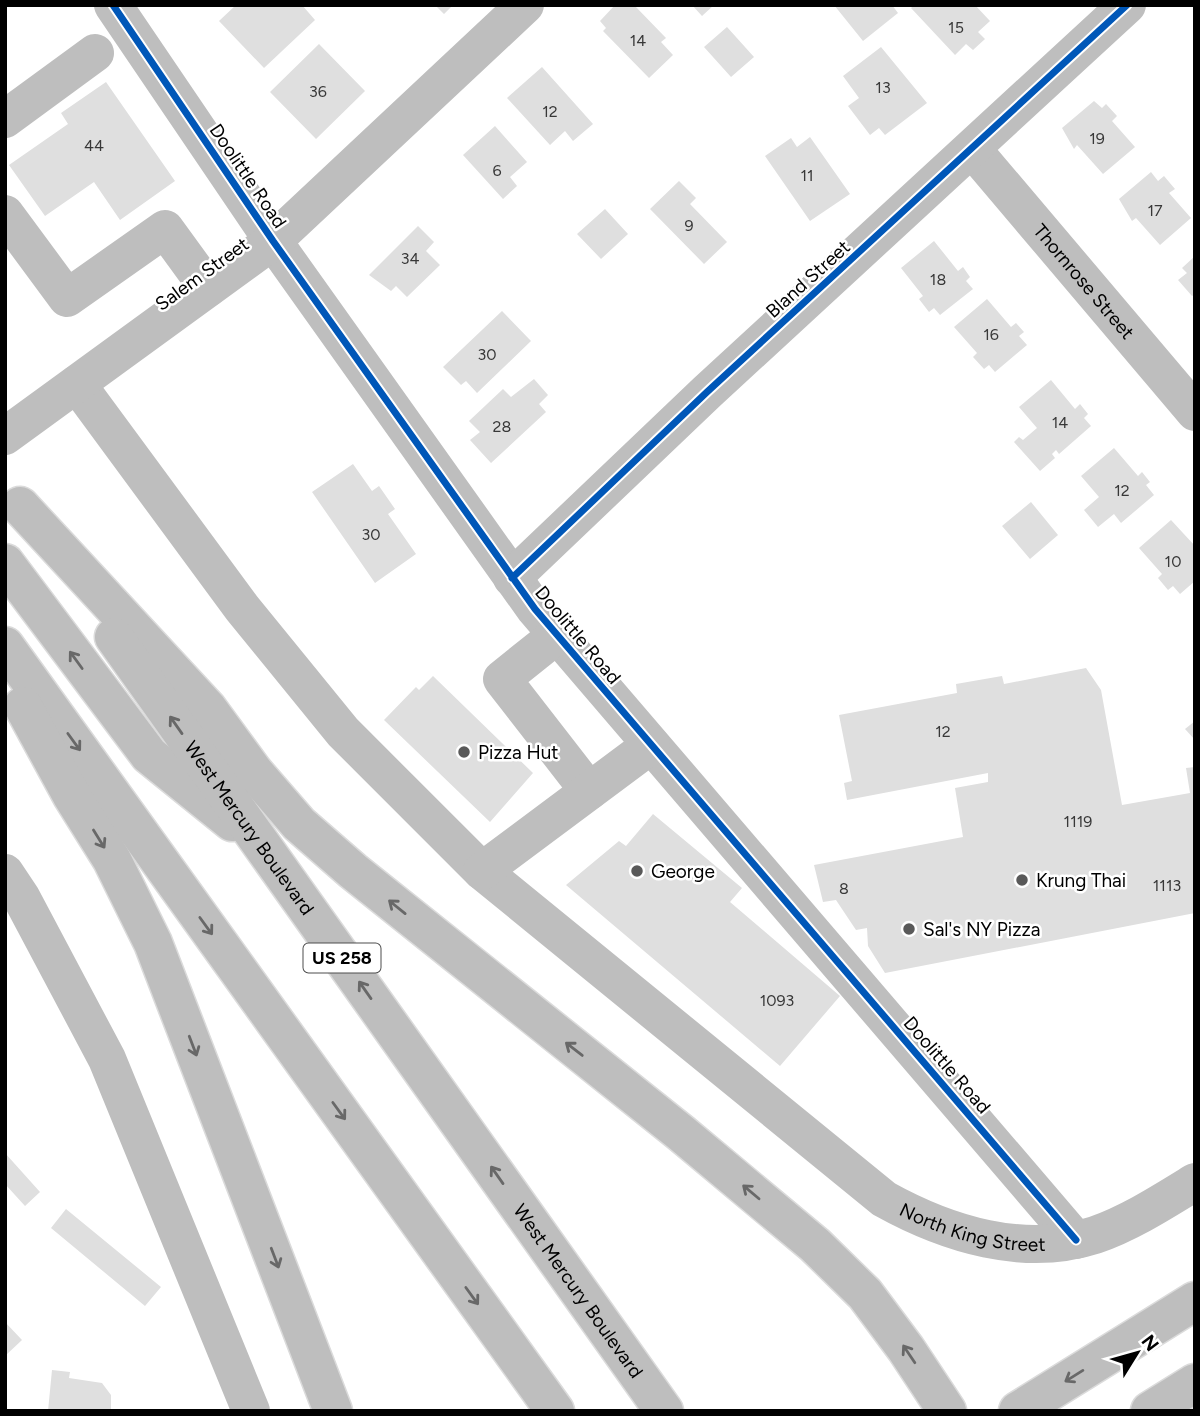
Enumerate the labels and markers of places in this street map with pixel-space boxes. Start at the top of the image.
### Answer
place label: Pizza Hut [478,741,559,764]
marker: Pizza Hut [456,744,472,760]
place label: George [651,860,715,883]
marker: George [629,863,645,879]
place label: Krung Thai [1036,869,1126,892]
marker: Krung Thai [1014,872,1030,888]
place label: Sal's NY Pizza [923,918,1041,941]
marker: Sal's NY Pizza [901,921,917,937]

